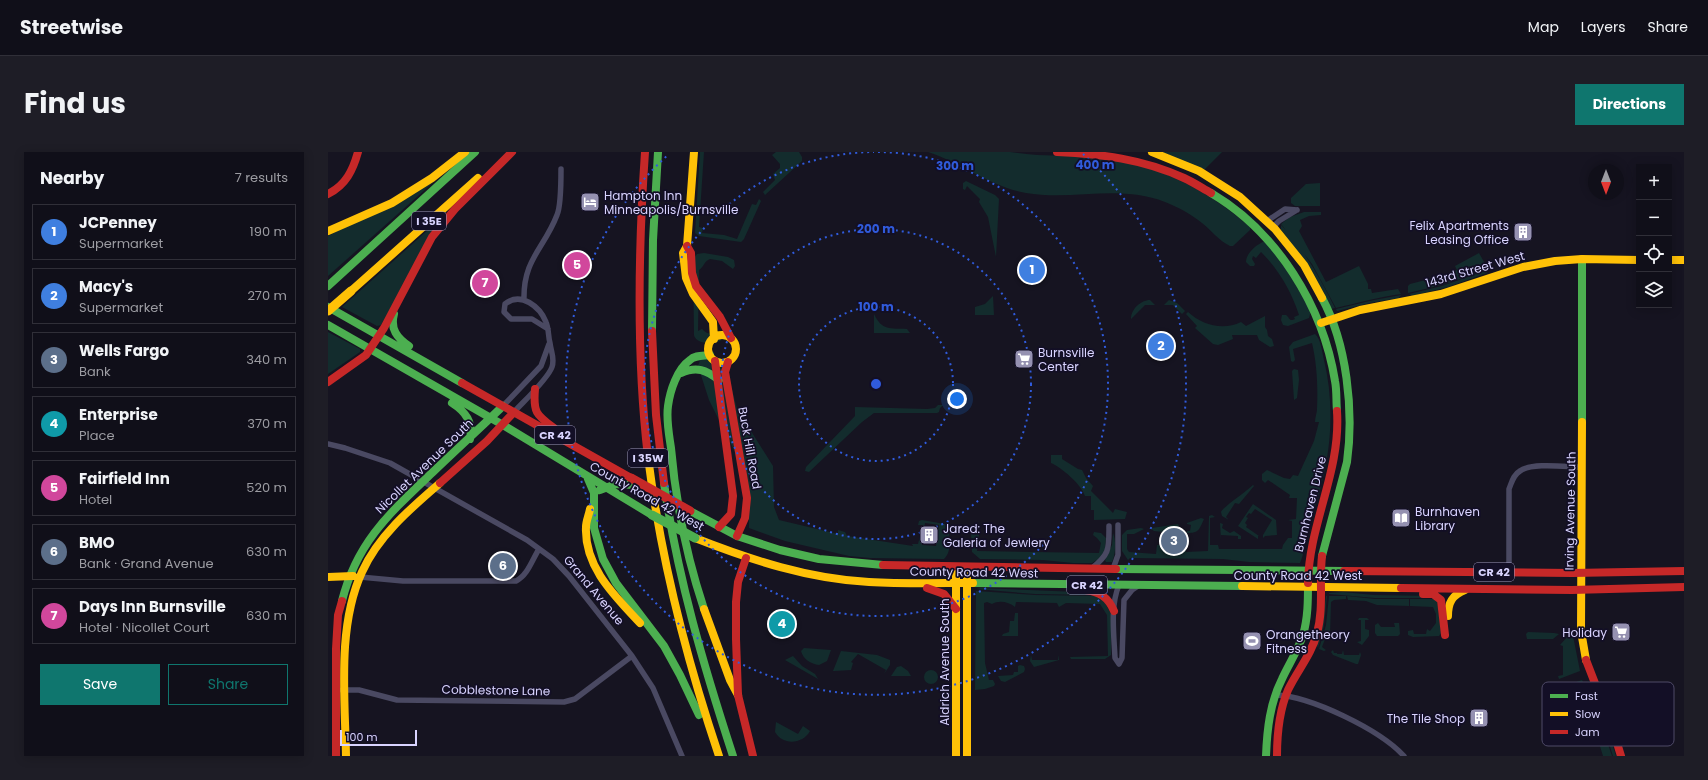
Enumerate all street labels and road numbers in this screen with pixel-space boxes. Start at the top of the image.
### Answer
road number: I 35E [412,212,446,230]
street label: 143rd Street West [1423,247,1527,291]
street label: Buck Hill Road [734,406,766,490]
street label: Nicollet Avenue South [371,415,477,517]
road number: CR 42 [535,426,575,444]
road number: I 35W [628,449,668,467]
street label: Irving Avenue South [1560,451,1580,571]
street label: Burnhaven Drive [1290,454,1330,554]
street label: County Road 42 West [587,457,707,535]
street label: Grand Avenue [560,552,628,628]
street label: County Road 42 West [910,562,1038,582]
road number: CR 42 [1474,563,1514,581]
street label: County Road 42 West [1234,567,1362,584]
road number: CR 42 [1067,576,1107,594]
street label: Aldrich Avenue South [936,598,953,726]
street label: Cobblestone Lane [442,681,550,699]

